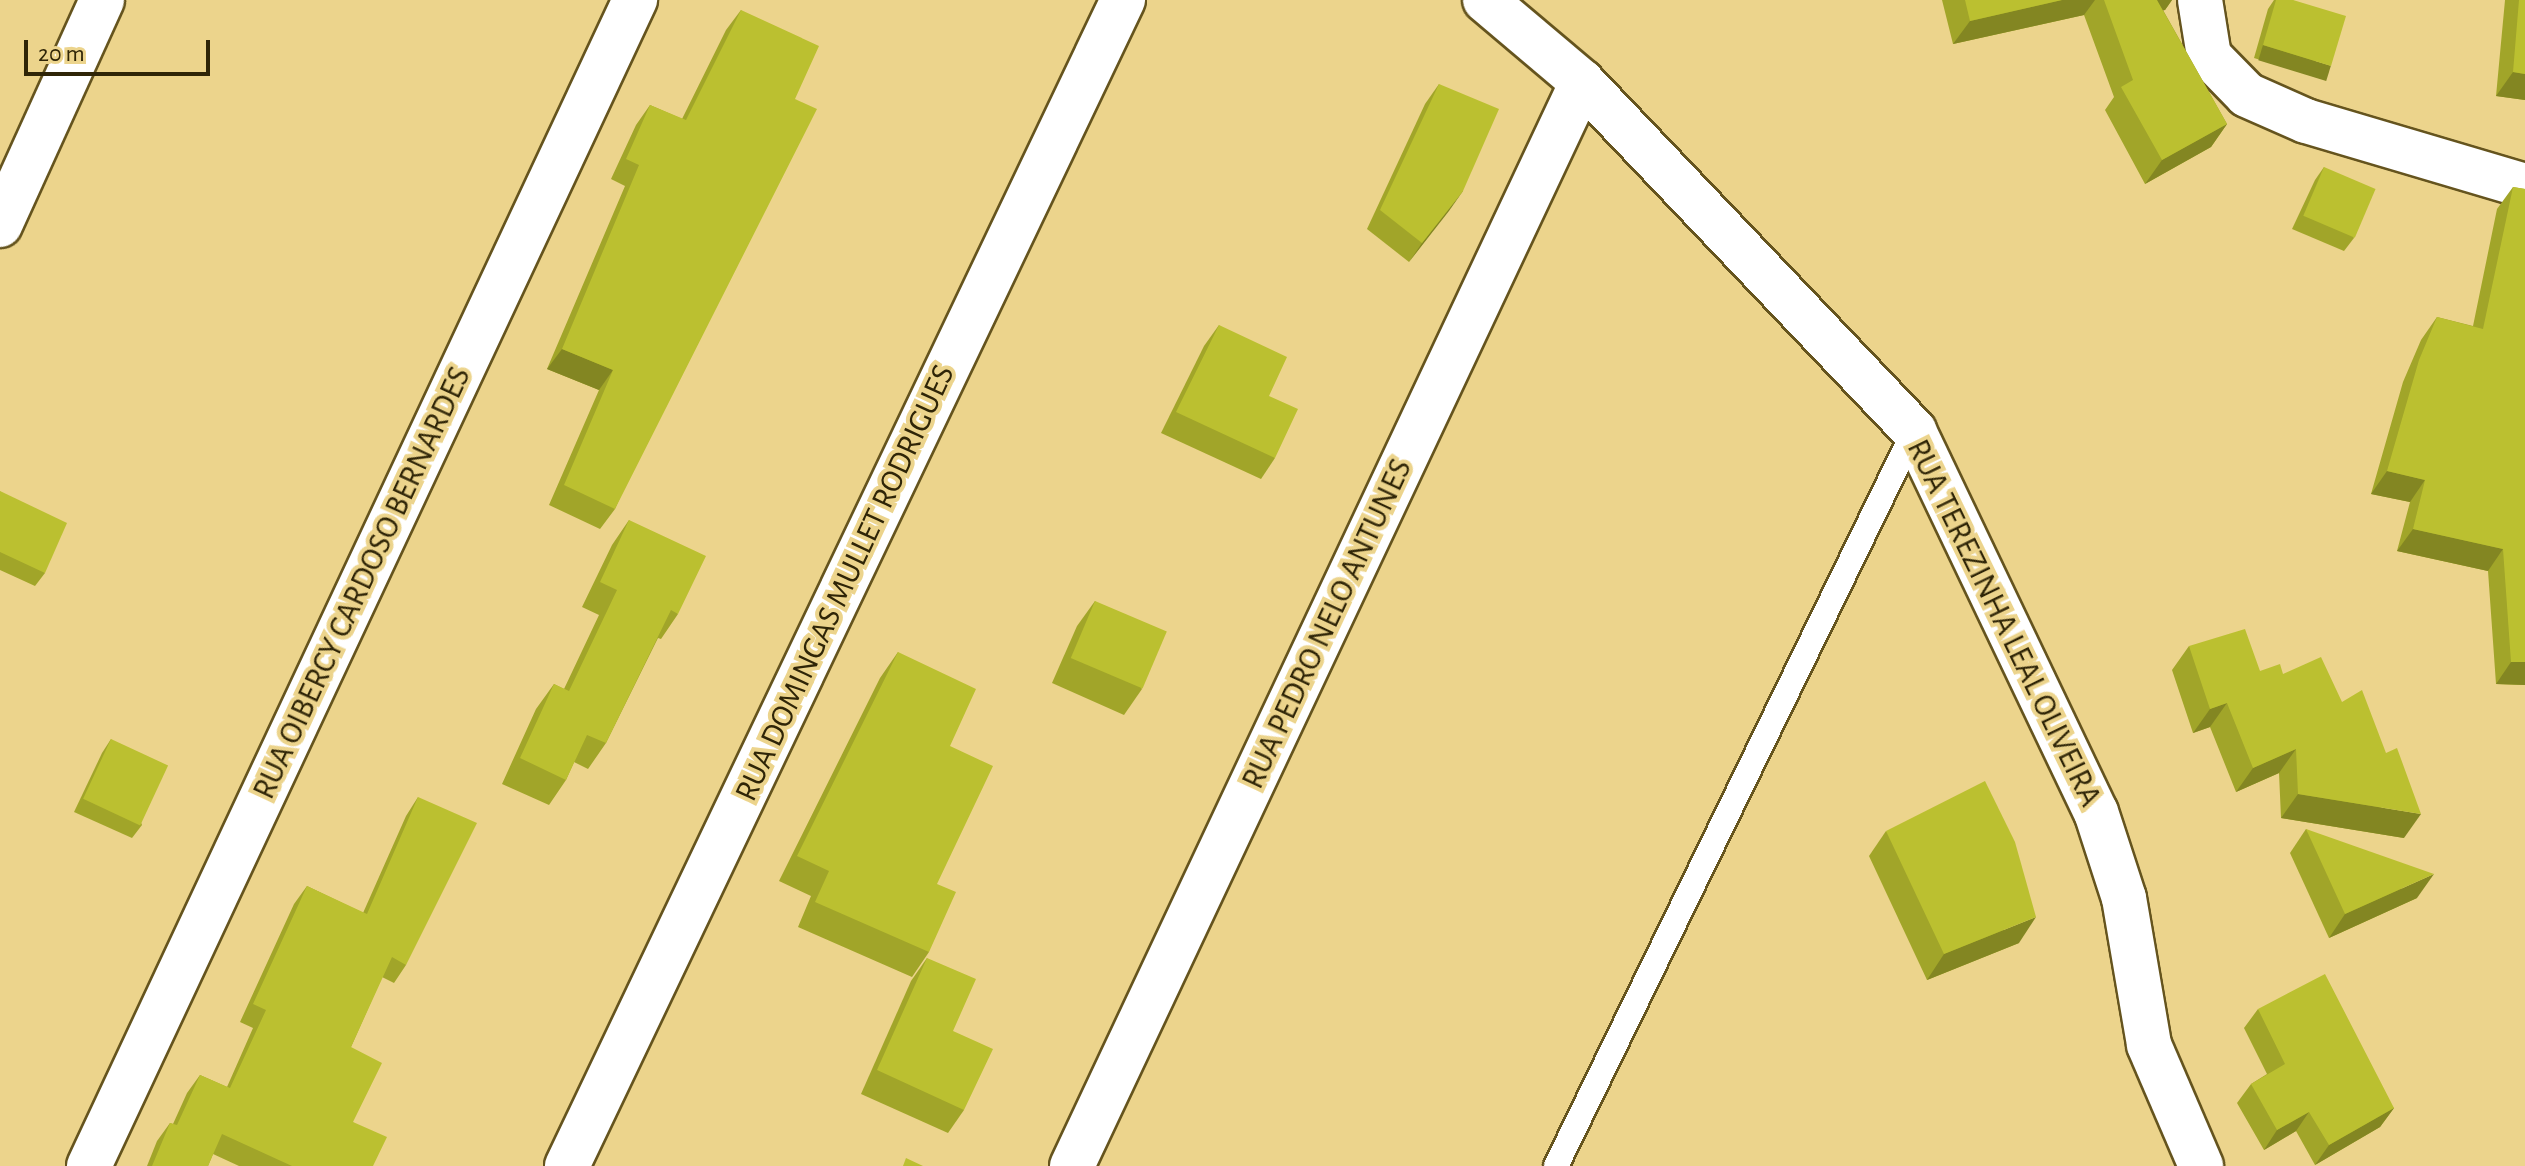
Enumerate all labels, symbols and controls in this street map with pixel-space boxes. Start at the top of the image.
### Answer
scale bar [28,24,214,74]
text: 20 m [38,42,85,66]
street label: RUA DOMINGAS MULLET RODRIGUES [727,359,963,807]
street label: RUA OIBERCY CARDOSO BERNARDES [245,361,479,805]
street label: RUA TEREZINHA LEAL OLIVEIRA [1898,433,2110,813]
street label: RUA PEDRO NELO ANTUNES [1234,453,1420,795]

